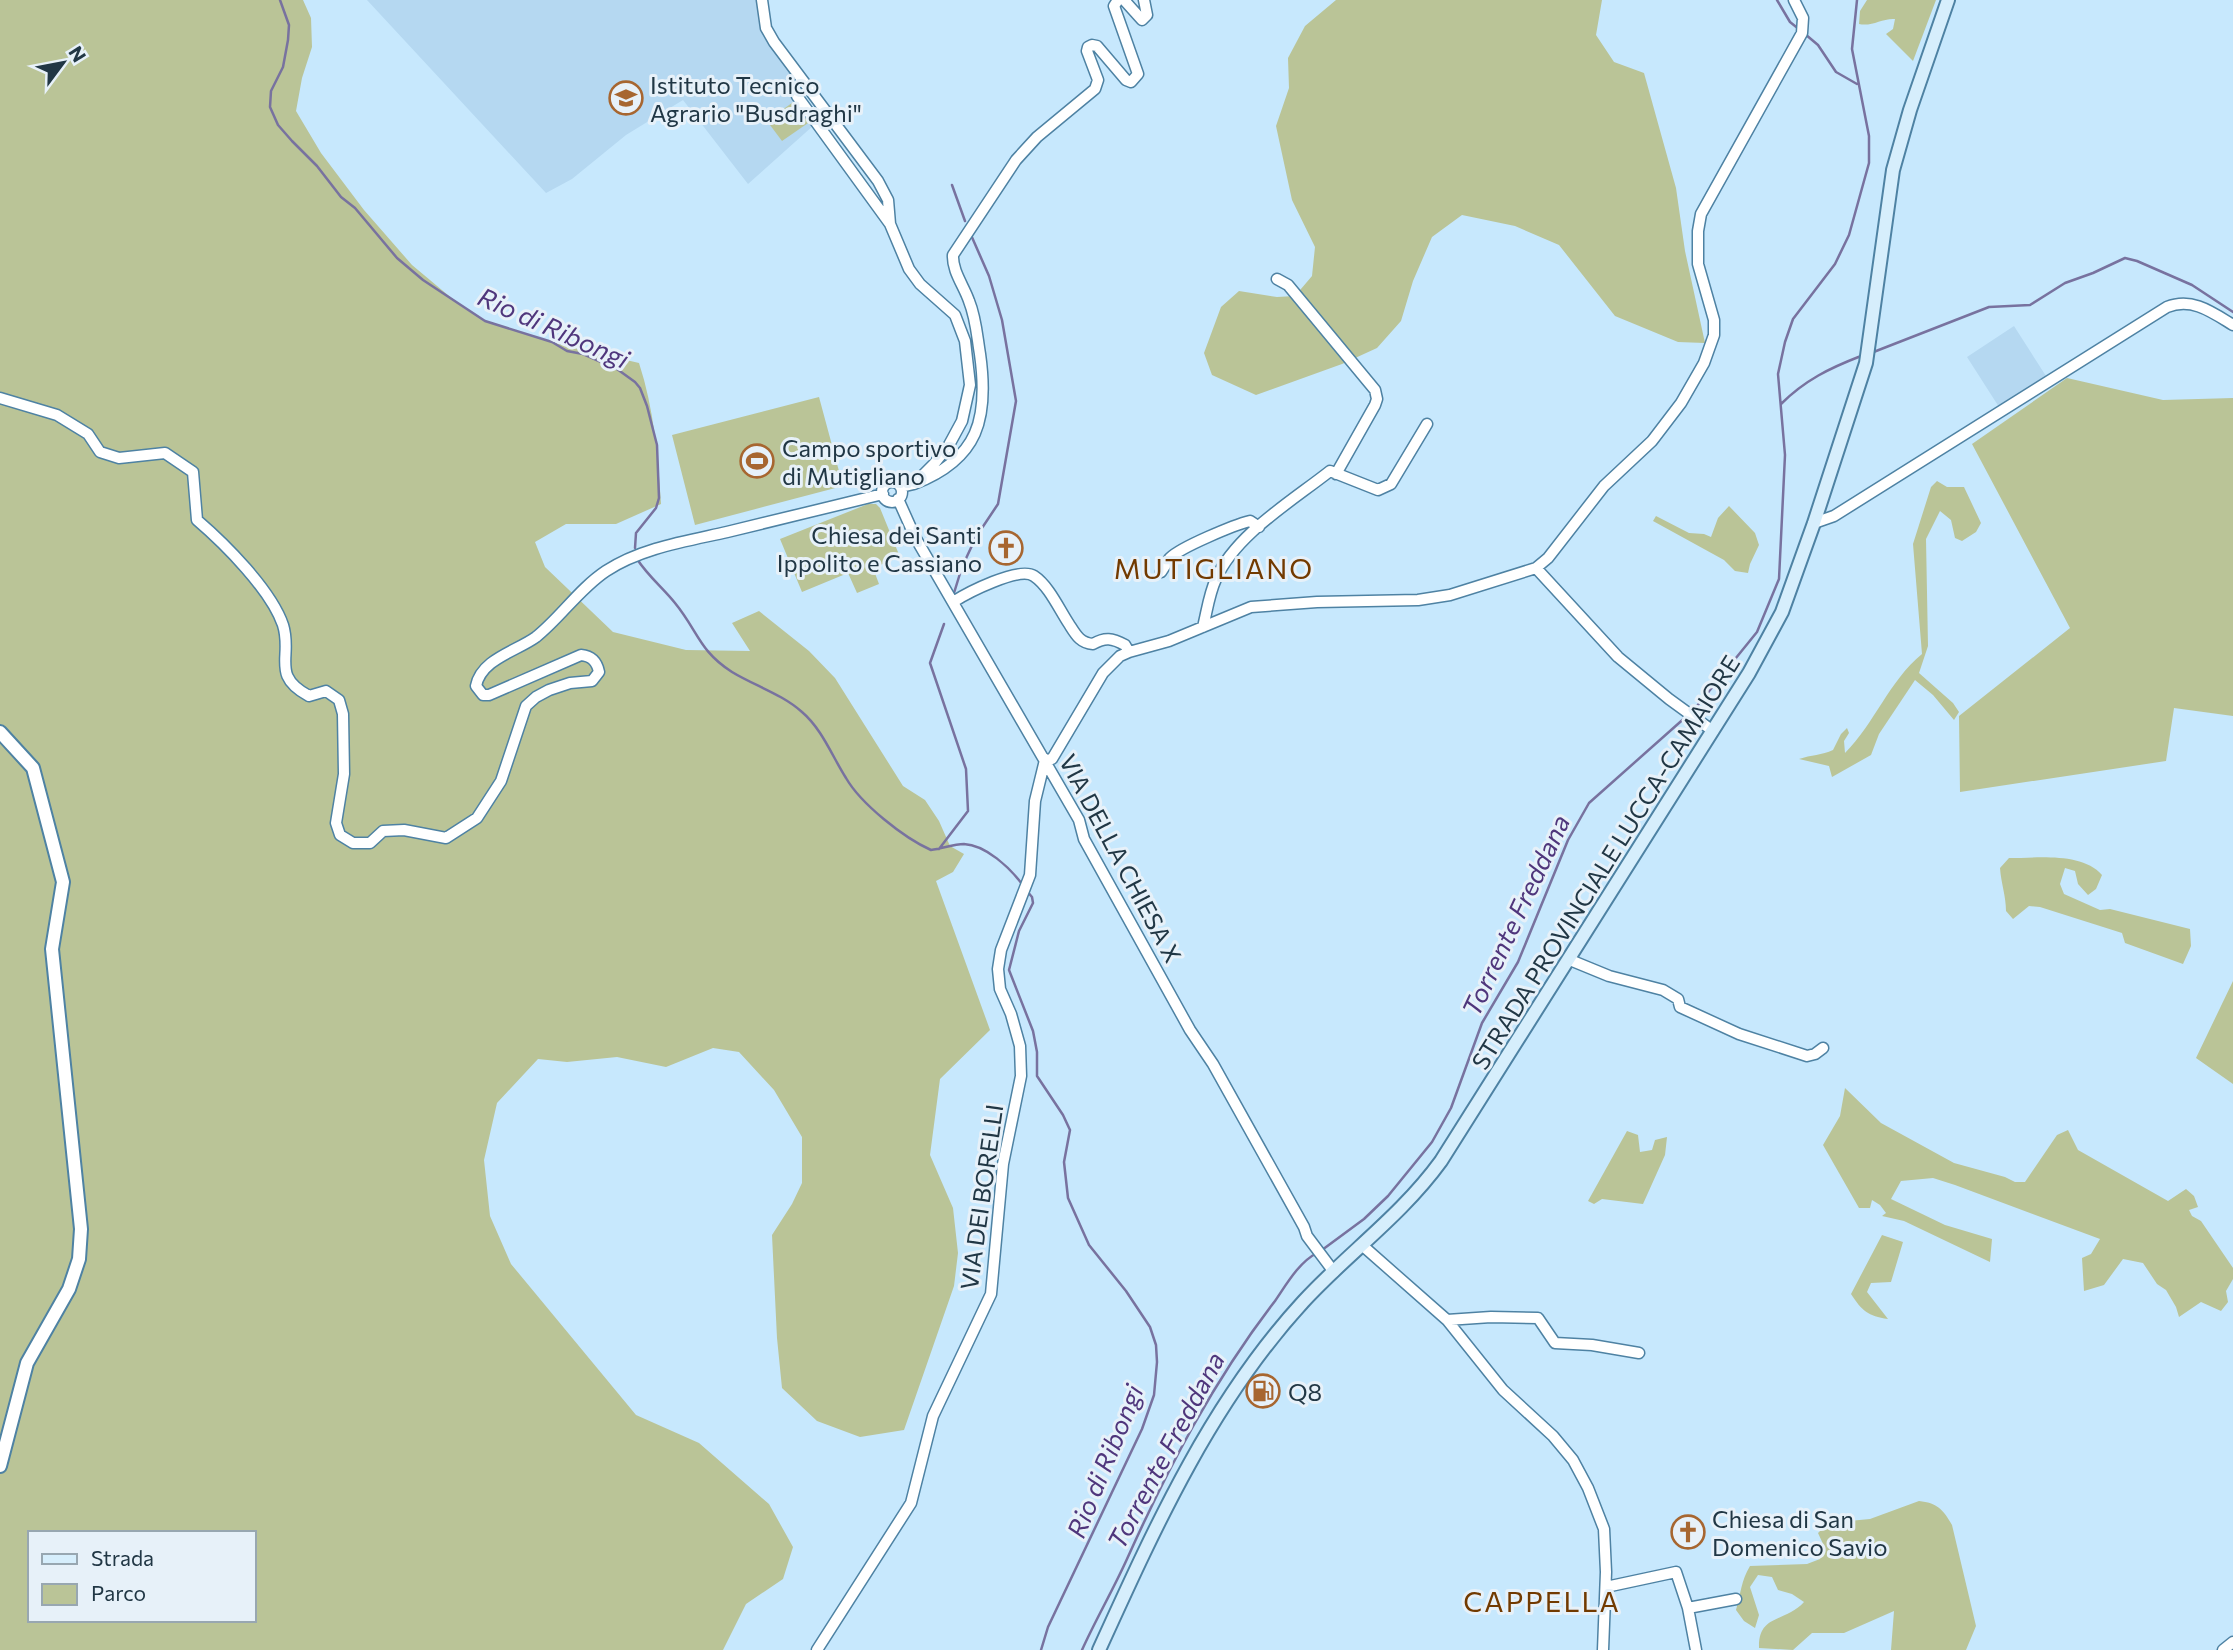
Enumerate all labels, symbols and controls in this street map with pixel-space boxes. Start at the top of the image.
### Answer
north arrow [28,28,98,98]
text: N [64,42,91,66]
place label: Istituto Tecnico Agrario "Busdraghi" [650,70,862,127]
school or university icon: Istituto Tecnico Agrario "Busdraghi" [607,79,645,117]
water label: Rio di Ribongi [474,280,635,375]
place label: Campo sportivo di Mutigliano [782,433,956,490]
sports icon: Campo sportivo di Mutigliano [738,442,776,480]
place label: Chiesa dei Santi Ippolito e Cassiano [777,520,982,577]
church icon: Chiesa dei Santi Ippolito e Cassiano [987,529,1025,567]
district label: MUTIGLIANO [1114,551,1314,585]
street label: STRADA PROVINCIALE LUCCA-CAMAIORE [1465,650,1745,1074]
street label: VIA DELLA CHIESA X [1054,749,1188,967]
water label: Torrente Freddana [1455,809,1575,1021]
street label: VIA DEI BORELLI [954,1102,1008,1292]
water label: Torrente Freddana [1100,1346,1230,1554]
fuel station icon: Q8 [1244,1372,1282,1410]
place label: Q8 [1288,1377,1322,1406]
water label: Rio di Ribongi [1059,1379,1149,1542]
place label: Chiesa di San Domenico Savio [1712,1504,1888,1561]
church icon: Chiesa di San Domenico Savio [1669,1513,1707,1551]
legend [28,1531,256,1622]
text: Strada [91,1545,154,1570]
text: Parco [91,1580,146,1605]
district label: CAPPELLA [1463,1584,1621,1618]

